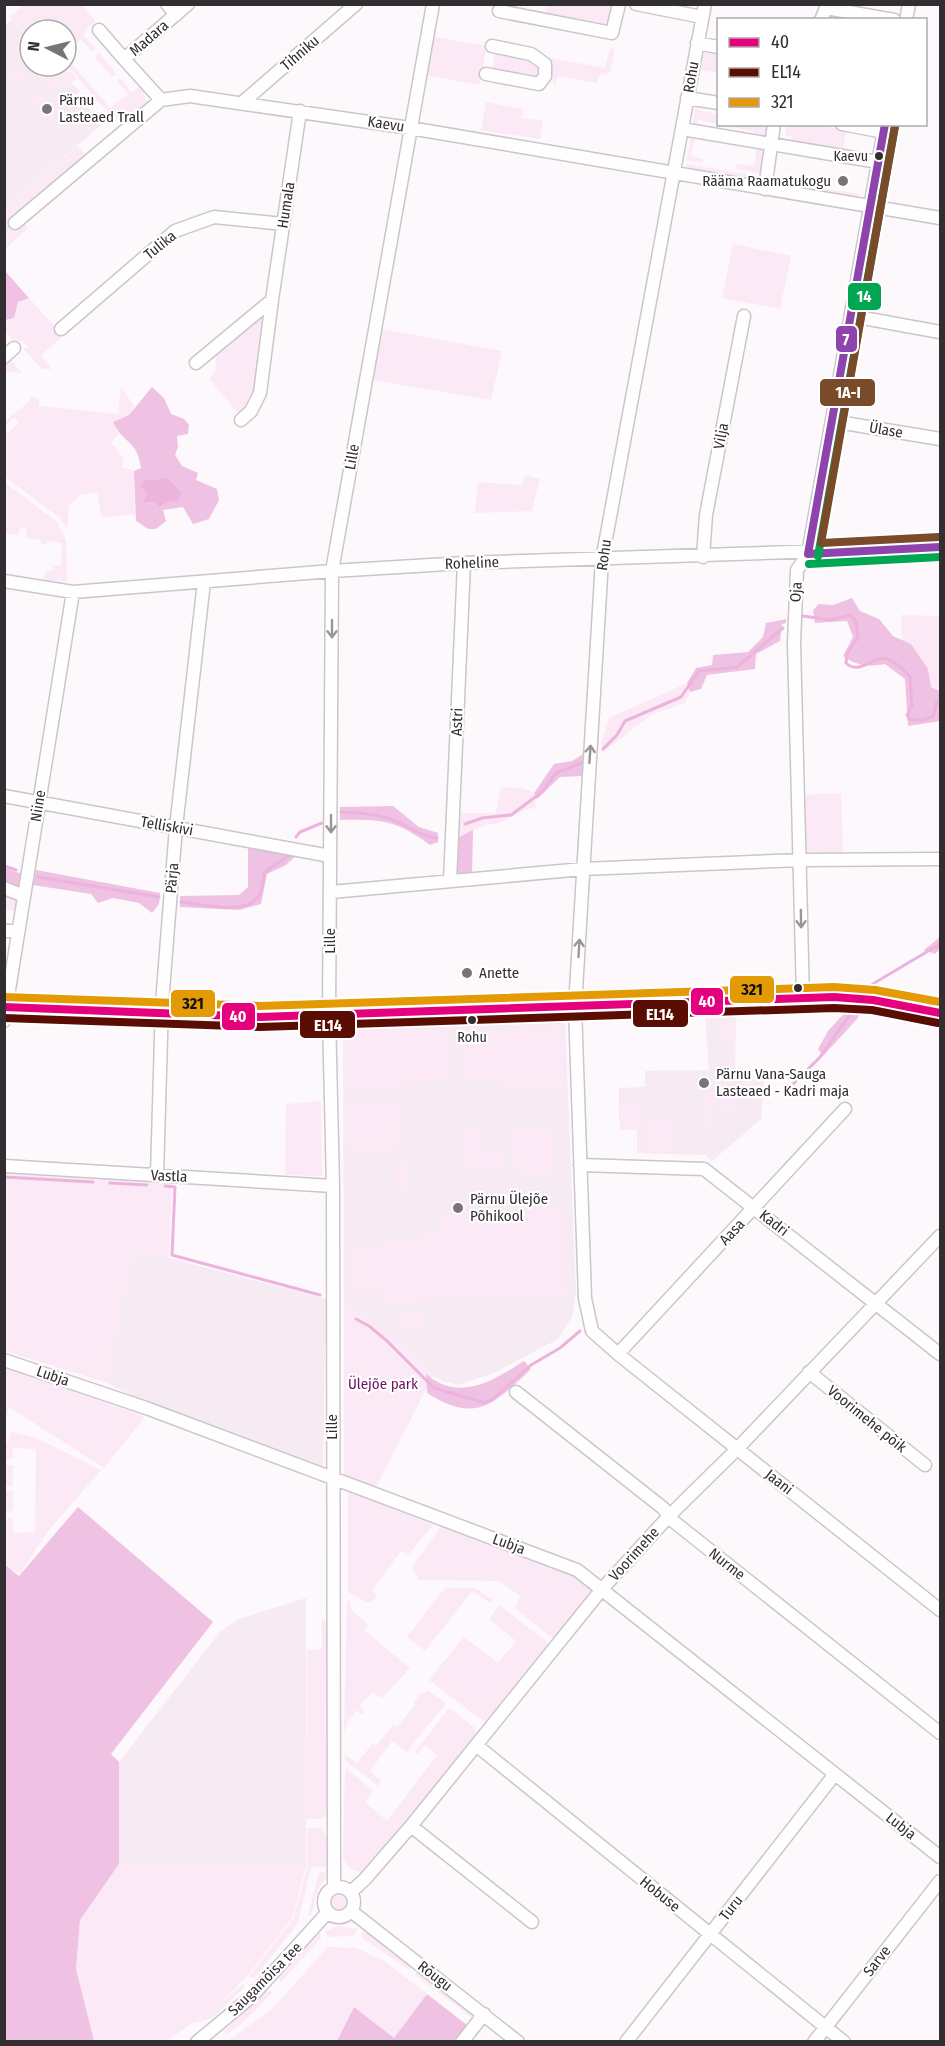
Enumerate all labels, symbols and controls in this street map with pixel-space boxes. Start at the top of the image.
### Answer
street label: Madara [126,16,172,60]
north arrow [18,18,78,78]
legend [717,18,927,126]
street label: Tihniku [277,31,323,75]
text: 40 [771,31,789,53]
text: N [24,40,44,52]
street label: Rohu [679,60,703,94]
text: EL14 [771,61,801,83]
place label: Pärnu Lasteaed Trall [59,91,144,126]
text: 321 [771,91,794,113]
marker: Pärnu Lasteaed Trall [40,102,54,116]
street label: Kaevu [366,112,406,136]
place label: Kaevu [833,148,868,165]
marker: Kaevu [873,150,885,162]
place label: Rääma Raamatukogu [702,172,831,190]
marker: Rääma Raamatukogu [836,174,850,188]
street label: Humala [273,180,299,230]
street label: Tulika [140,227,180,263]
line badge: 14 [847,282,882,311]
text: 14 [857,287,872,306]
line badge: 7 [835,325,858,353]
text: 7 [843,330,850,349]
line badge: 1A-I [819,378,876,407]
text: 1A-I [835,383,861,402]
street label: Ülase [868,418,904,442]
street label: Vilja [710,421,732,451]
street label: Lille [341,443,363,471]
street label: Rohu [593,538,615,572]
street label: Roheline [445,553,499,573]
street label: Oja [786,581,806,603]
one-way arrow [326,619,338,639]
street label: Astri [448,708,466,736]
one-way arrow [585,744,596,764]
street label: Niine [27,789,49,823]
street label: Telliskivi [139,813,195,839]
one-way arrow [325,814,337,834]
street label: Pärja [162,862,182,894]
one-way arrow [796,908,807,928]
street label: Lille [321,928,339,954]
one-way arrow [574,939,585,959]
place label: Anette [479,964,519,982]
marker: Anette [460,966,474,980]
line badge: 321 [729,975,775,1004]
text: 321 [740,980,763,999]
unlabelled marker [792,982,804,994]
line badge: 40 [690,987,724,1016]
line badge: 321 [170,989,216,1018]
text: 40 [699,992,716,1011]
text: 321 [181,994,204,1013]
line badge: EL14 [632,999,689,1028]
line badge: 40 [221,1002,256,1031]
text: EL14 [646,1005,674,1024]
text: 40 [230,1007,247,1026]
line badge: EL14 [299,1010,356,1039]
marker: Rohu [466,1014,478,1026]
text: EL14 [314,1016,342,1035]
place label: Rohu [457,1029,487,1046]
place label: Pärnu Vana-Sauga Lasteaed - Kadri maja [716,1065,849,1100]
marker: Pärnu Vana-Sauga Lasteaed - Kadri maja [697,1076,711,1090]
street label: Vastla [150,1166,188,1186]
place label: Pärnu Ülejõe Põhikool [470,1190,548,1225]
marker: Pärnu Ülejõe Põhikool [451,1201,465,1215]
street label: Kadri [756,1206,792,1240]
street label: Aasa [716,1215,748,1249]
street label: Lubja [34,1362,72,1390]
park label: Ülejõe park [348,1375,418,1393]
street label: Voorimehe põik [824,1382,910,1456]
street label: Lille [323,1414,341,1440]
street label: Jaani [761,1466,797,1498]
street label: Voorimehe [605,1523,663,1585]
street label: Lubja [490,1530,528,1558]
street label: Nurme [705,1544,749,1584]
street label: Lubja [882,1809,920,1843]
street label: Hobuse [636,1872,684,1916]
street label: Turu [716,1892,746,1924]
street label: Saugamõisa tee [224,1938,306,2020]
street label: Sarve [859,1942,895,1980]
street label: Rõugu [414,1957,456,1995]

